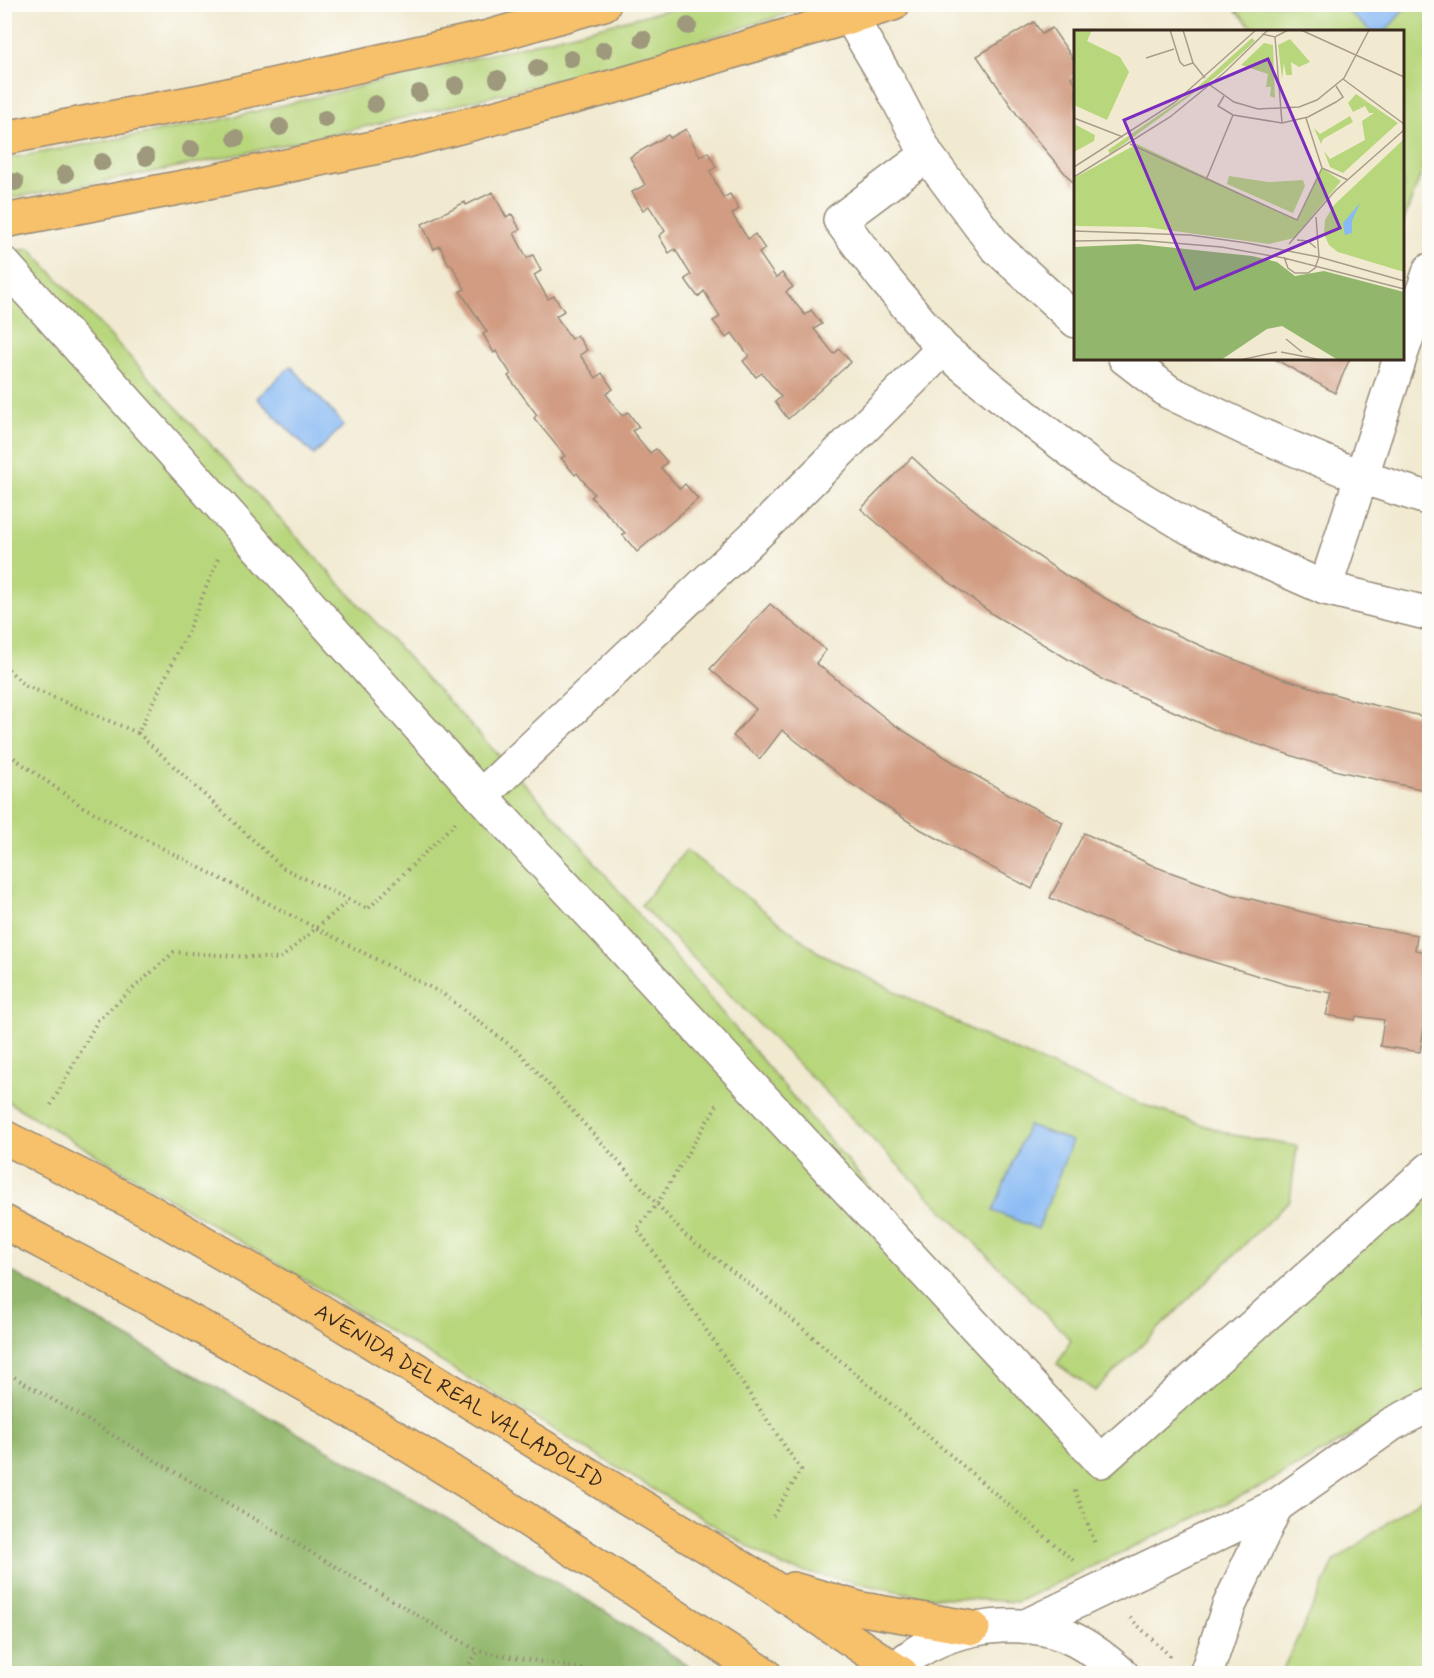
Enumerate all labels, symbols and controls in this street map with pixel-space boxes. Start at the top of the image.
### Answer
inset map [1074,30,1404,360]
street label: AVENIDA DEL REAL VALLADOLID [309,1298,609,1495]

